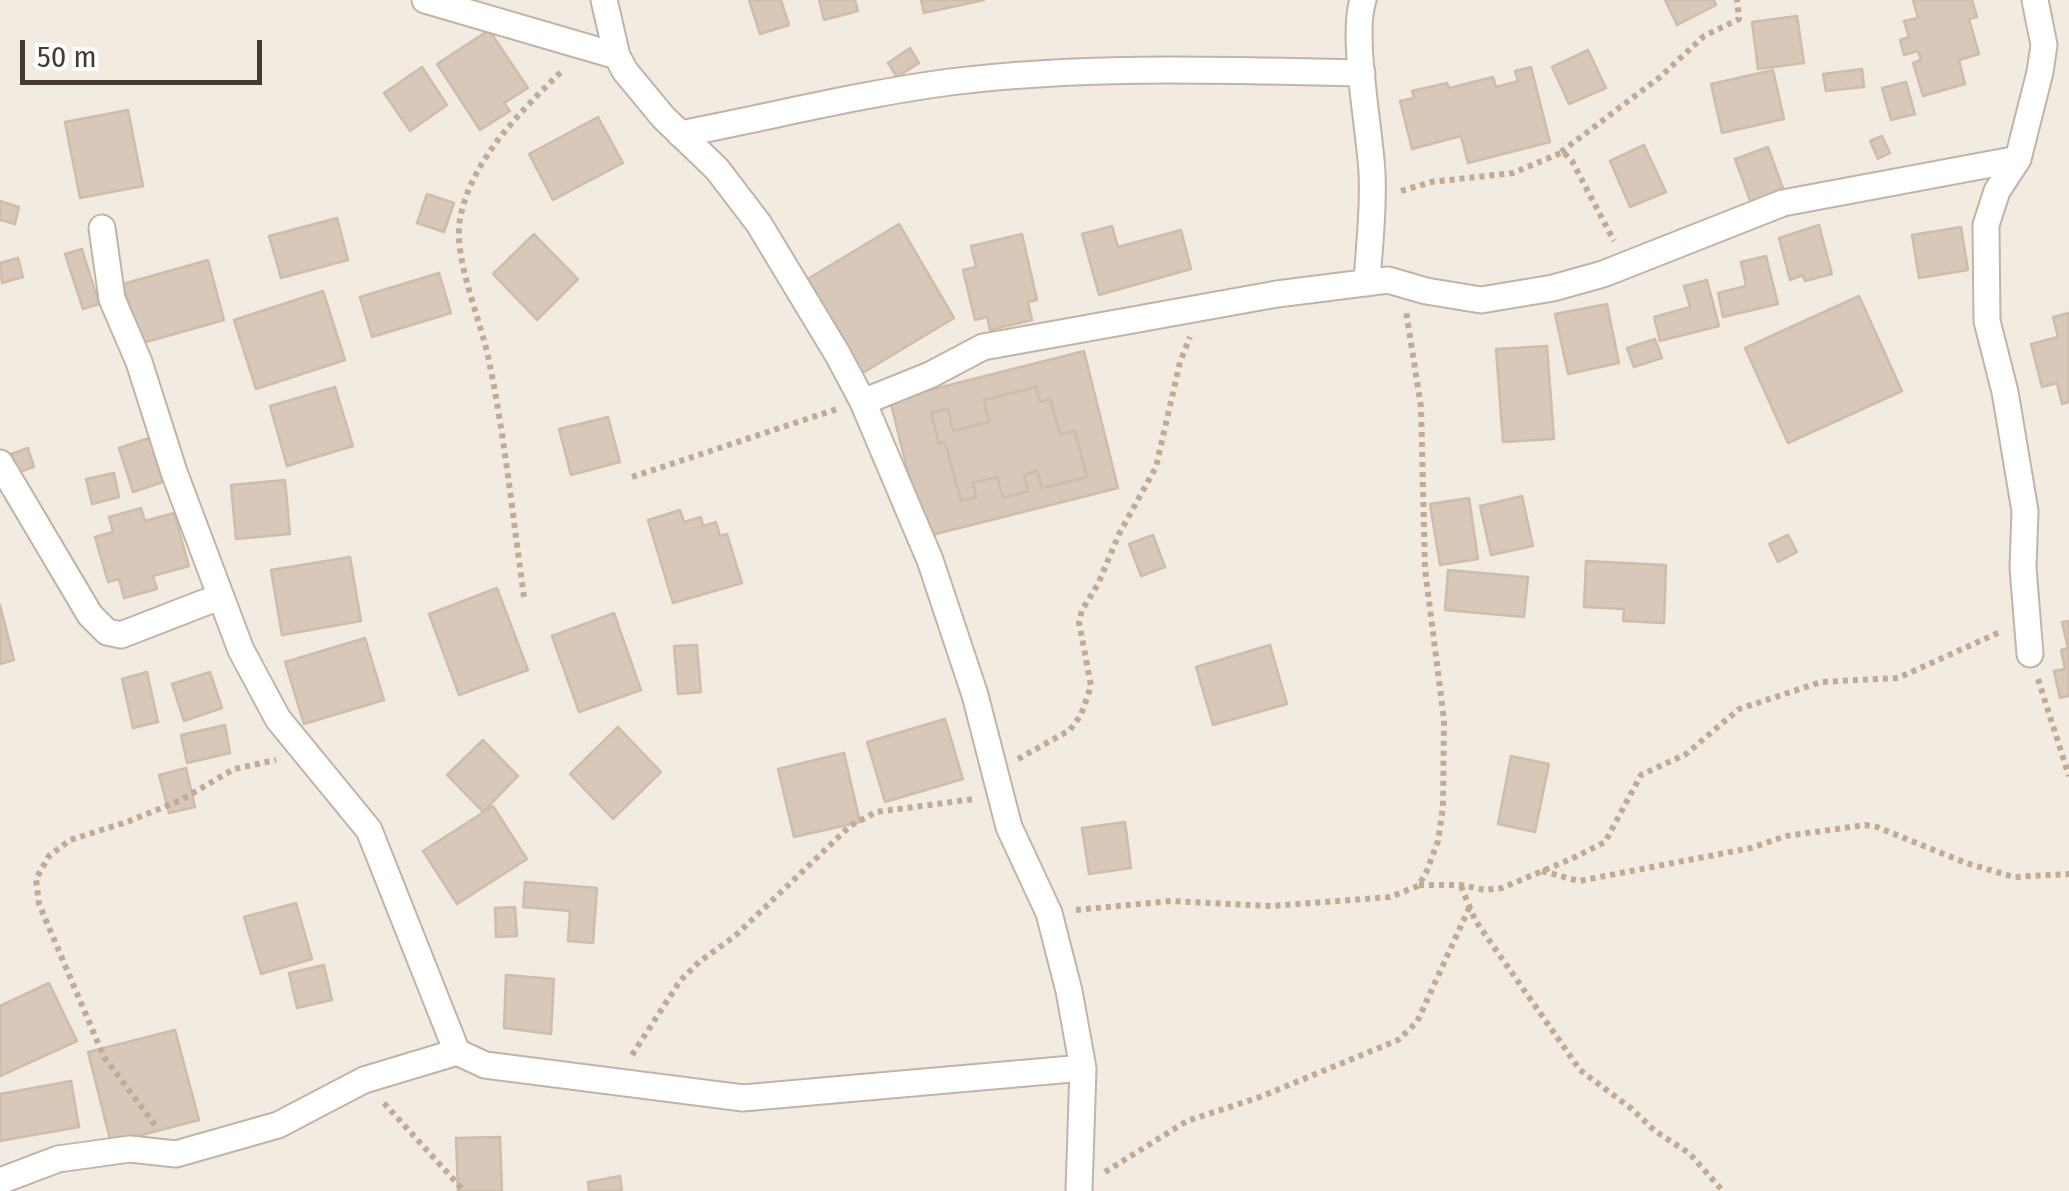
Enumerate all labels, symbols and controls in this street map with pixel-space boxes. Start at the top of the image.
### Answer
scale bar [25,20,268,82]
text: 50 m [37,39,97,75]

